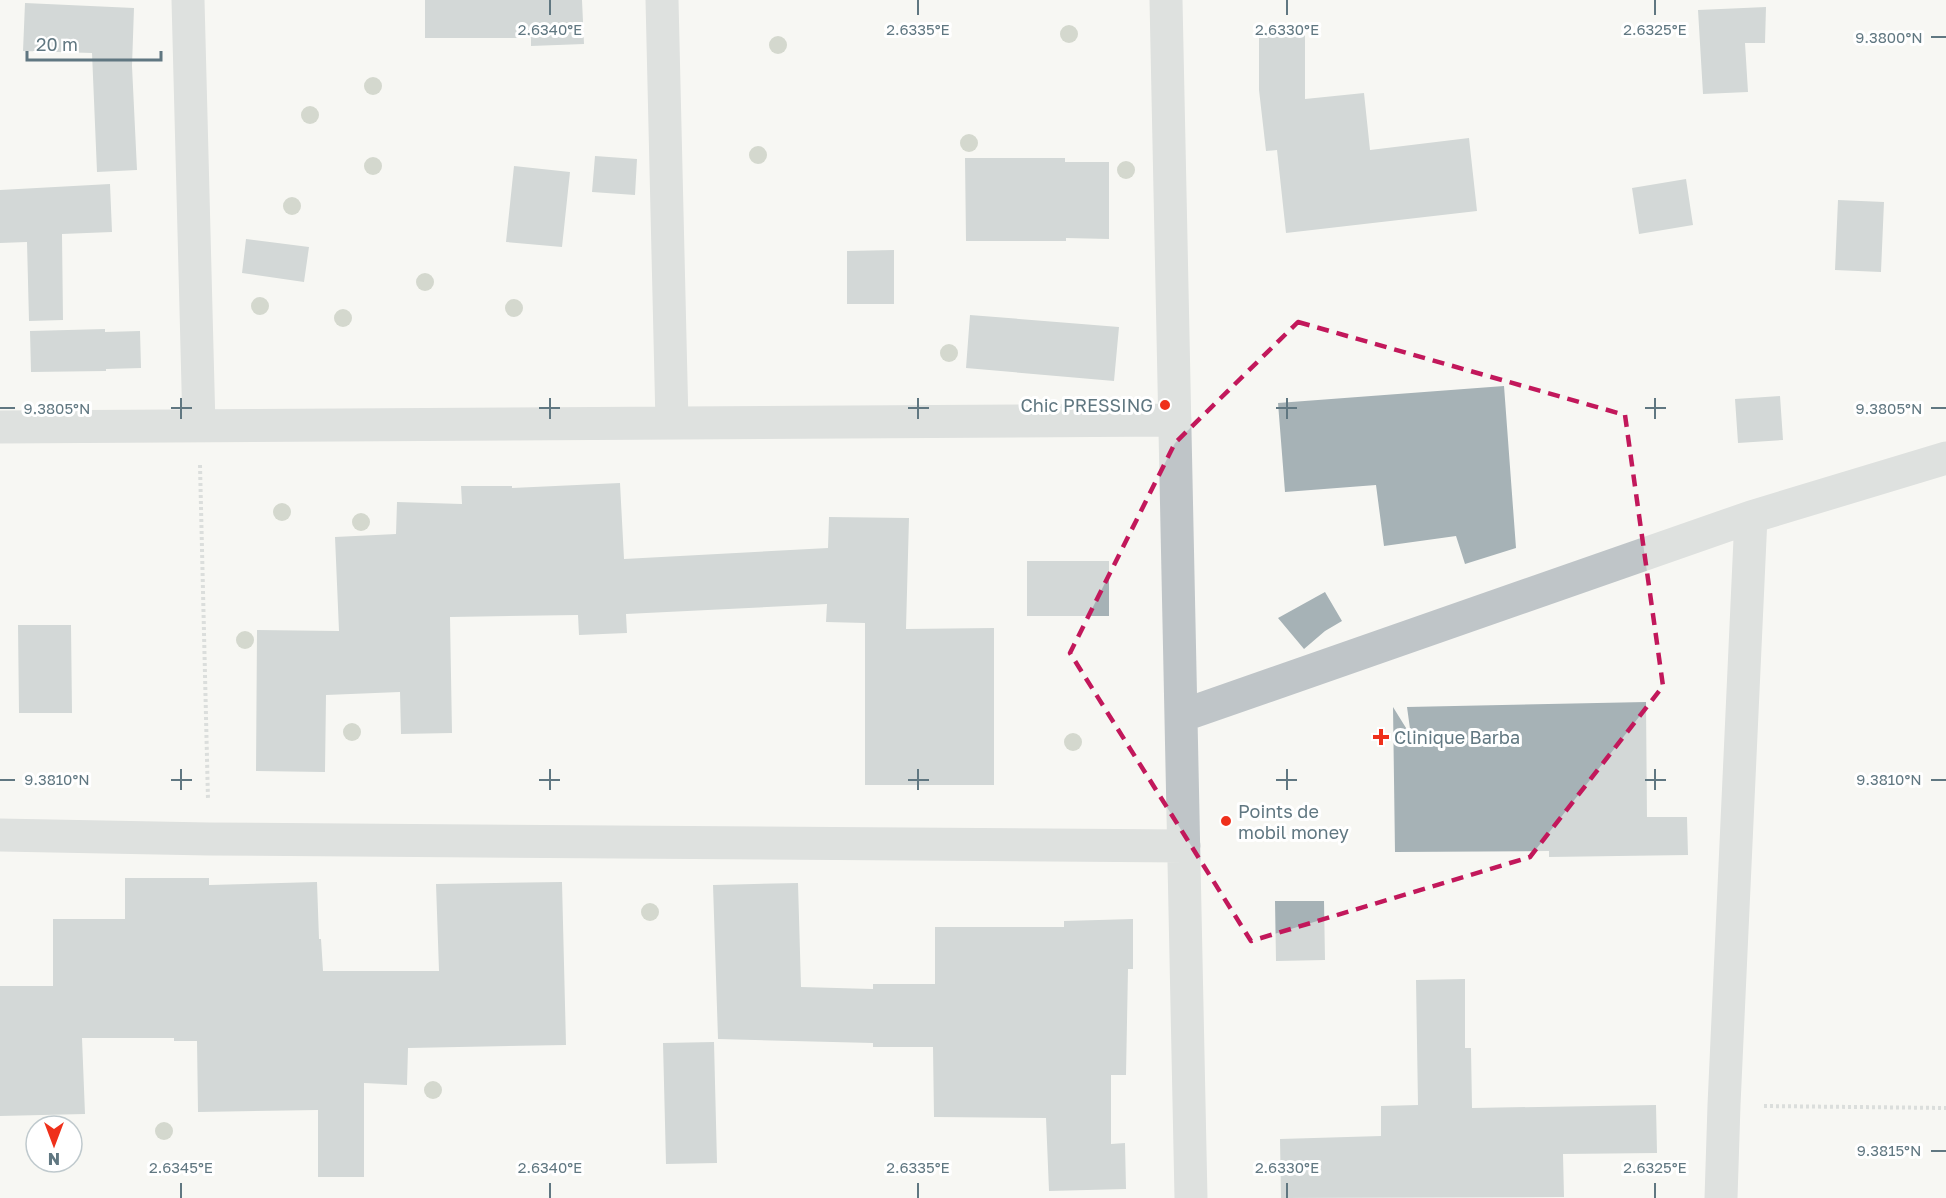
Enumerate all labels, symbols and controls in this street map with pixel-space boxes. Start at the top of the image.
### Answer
text: 2.6340°E [518,20,582,38]
text: 2.6335°E [886,20,950,38]
text: 2.6330°E [1255,20,1319,38]
text: 2.6325°E [1623,20,1687,38]
scale bar [27,24,160,62]
text: 9.3800°N [1855,28,1923,46]
text: 20 m [36,33,78,55]
place label: Chic PRESSING [1020,394,1153,416]
marker: Chic PRESSING [1158,398,1172,412]
text: 9.3805°N [24,399,90,417]
text: 9.3805°N [1856,399,1922,417]
place label: Clinique Barba [1394,726,1520,748]
marker: Clinique Barba [1372,728,1390,746]
text: 9.3810°N [24,770,90,788]
text: 9.3810°N [1856,770,1922,788]
place label: Points de mobil money [1238,800,1349,843]
marker: Points de mobil money [1219,814,1233,828]
north arrow [24,1114,84,1174]
text: 9.3815°N [1857,1141,1921,1159]
text: N [48,1149,60,1169]
text: 2.6345°E [149,1158,213,1176]
text: 2.6340°E [518,1158,582,1176]
text: 2.6335°E [886,1158,950,1176]
text: 2.6330°E [1255,1158,1319,1176]
text: 2.6325°E [1623,1158,1687,1176]

